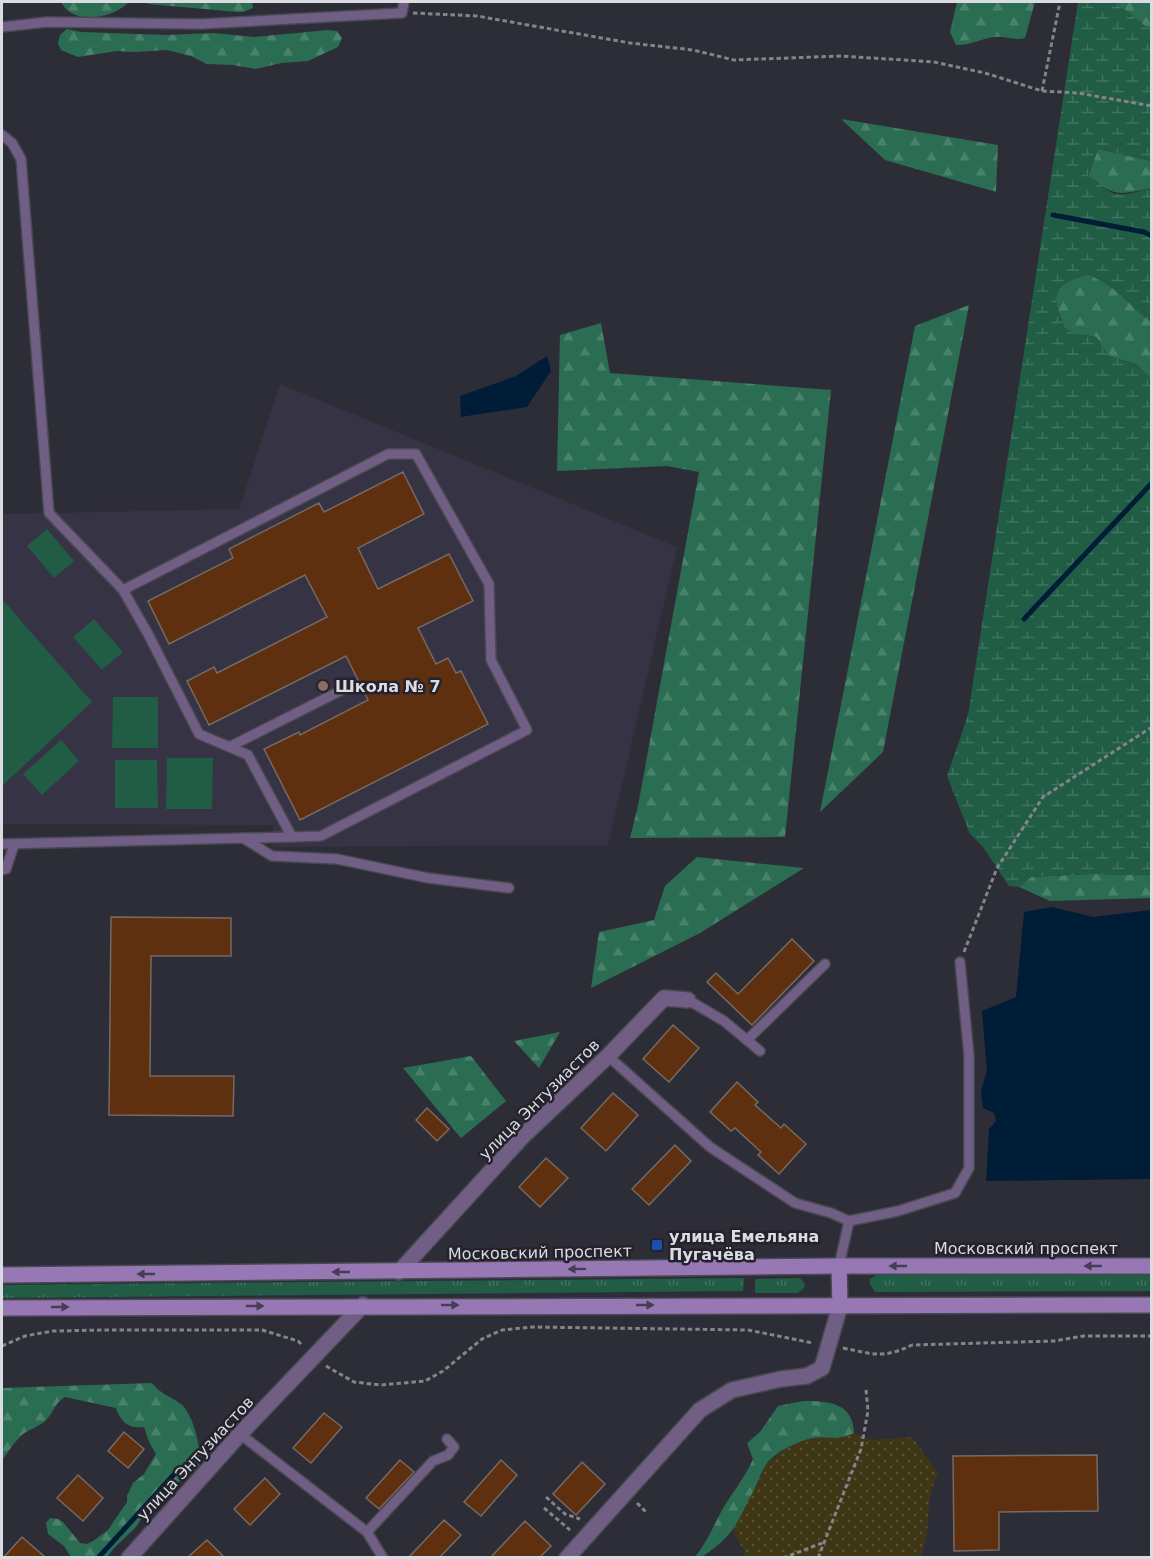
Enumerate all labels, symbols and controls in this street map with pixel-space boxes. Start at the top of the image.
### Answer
place label: Школа № 7 [335,677,441,696]
marker: Школа № 7 [316,679,330,693]
street label: улица Энтузиастов [475,1035,603,1163]
place label: улица Емельяна Пугачёва [669,1227,819,1264]
marker: улица Емельяна Пугачёва [650,1238,664,1252]
street label: Московский проспект [934,1239,1118,1258]
street label: Московский проспект [448,1241,632,1264]
one-way arrow [889,1261,908,1271]
one-way arrow [1084,1261,1103,1271]
one-way arrow [568,1264,587,1274]
one-way arrow [331,1267,350,1277]
one-way arrow [136,1269,155,1279]
one-way arrow [440,1300,459,1310]
one-way arrow [635,1300,654,1310]
one-way arrow [245,1301,264,1311]
one-way arrow [50,1302,69,1312]
street label: улица Энтузиастов [133,1392,258,1524]

